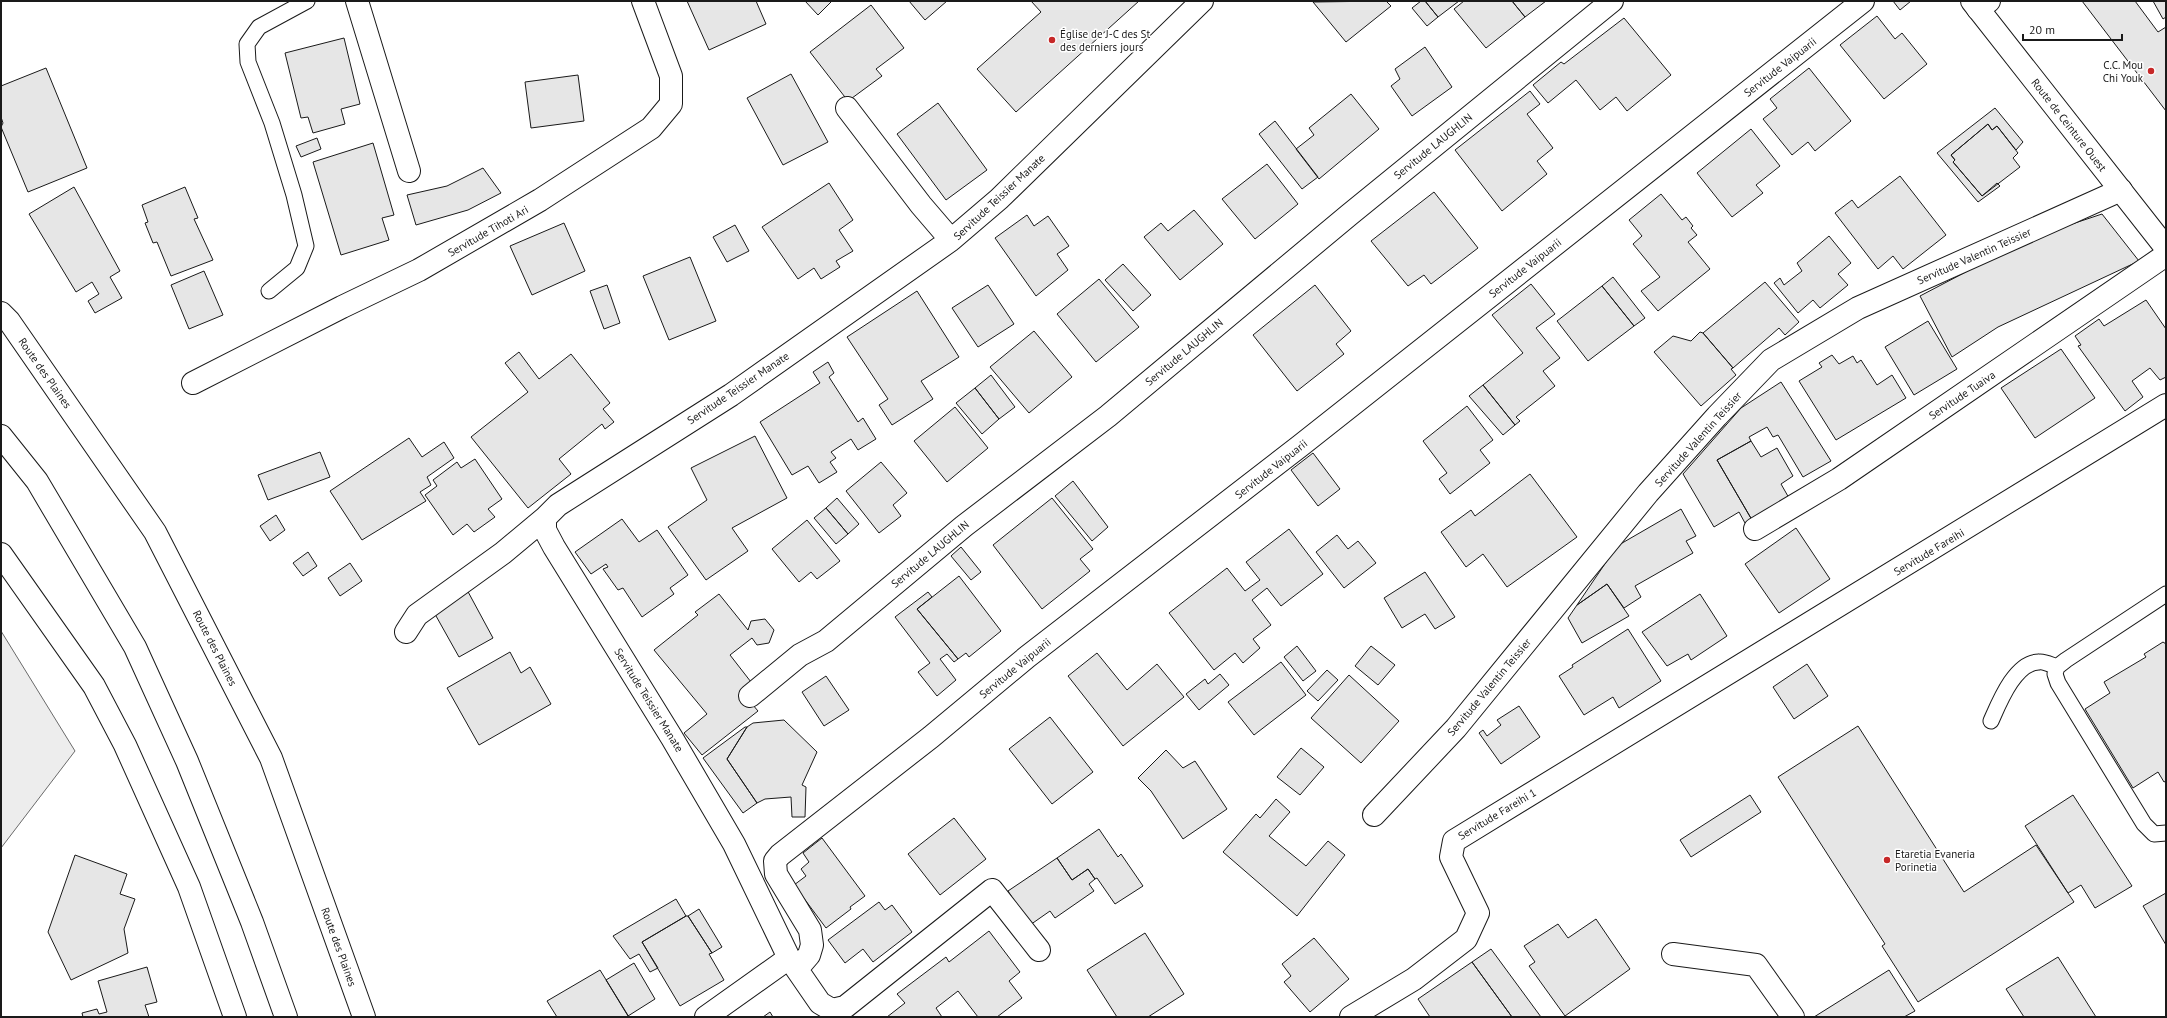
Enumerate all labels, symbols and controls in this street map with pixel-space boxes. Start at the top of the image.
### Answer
scale bar [2023,16,2122,42]
text: 20 m [2029,22,2055,37]
place label: Église de J-C des St des derniers jours [1060,27,1150,54]
street label: Servitude Vaipuarii [1741,34,1819,100]
marker: Église de J-C des St des derniers jours [1047,35,1057,45]
place label: C.C. Mou Chi Youk [2103,58,2144,85]
marker: C.C. Mou Chi Youk [2146,66,2156,76]
street label: Route de Ceinture Ouest [2028,76,2110,175]
street label: Servitude LAUGHLIN [1391,110,1475,182]
street label: Servitude Teissier Manate [950,151,1048,243]
street label: Servitude Tihoti Ari [445,202,531,260]
street label: Servitude Valentin Teissier [1915,224,2033,287]
street label: Servitude Vaipuarii [1486,235,1564,301]
street label: Servitude LAUGHLIN [1142,315,1226,389]
street label: Route des Plaines [15,335,75,411]
street label: Servitude Teissier Manate [684,348,792,427]
street label: Servitude Tuaiva [1926,368,1998,422]
street label: Servitude Valentin Teissier [1652,388,1745,489]
street label: Servitude Vaipuarii [1232,436,1310,502]
street label: Servitude LAUGHLIN [888,517,972,591]
street label: Servitude Fareihi [1891,525,1967,579]
street label: Route des Plaines [190,608,240,688]
street label: Servitude Vaipuarii [976,635,1054,701]
street label: Servitude Valentin Teissier [1444,635,1534,739]
street label: Servitude Teissier Manate [611,646,687,755]
street label: Servitude Fareihi 1 [1455,785,1539,843]
place label: Etaretia Evaneria Porinetia [1895,847,1975,874]
marker: Etaretia Evaneria Porinetia [1882,855,1892,865]
street label: Route des Plaines [318,906,360,989]

